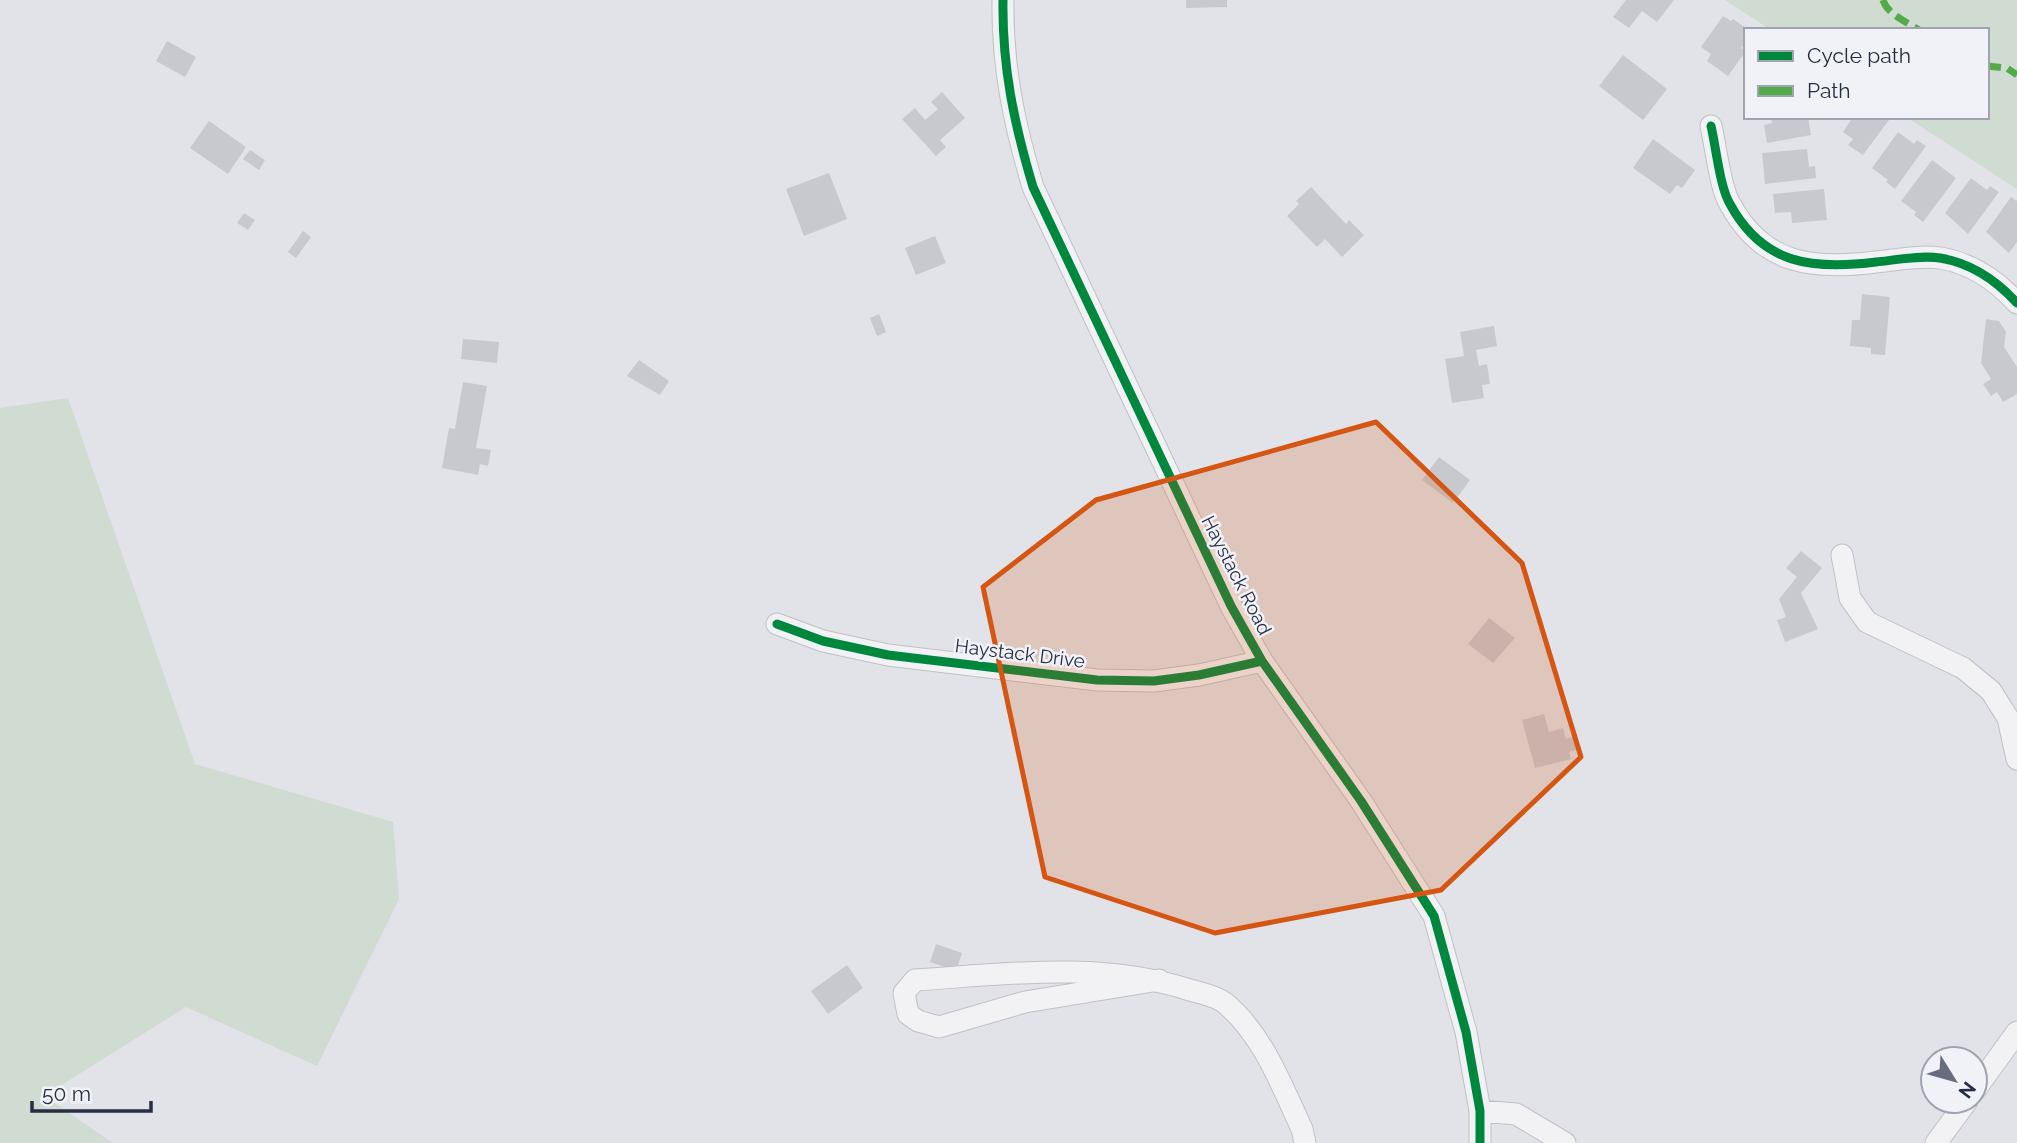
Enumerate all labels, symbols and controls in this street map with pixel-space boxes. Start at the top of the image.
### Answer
legend [1744,28,1989,119]
text: Cycle path [1807,43,1911,68]
text: Path [1807,78,1851,103]
street label: Haystack Road [1197,512,1277,638]
street label: Haystack Drive [954,634,1086,672]
north arrow [1919,1045,1989,1115]
scale bar [32,1070,150,1114]
text: N [1954,1078,1981,1103]
text: 50 m [42,1081,91,1106]

